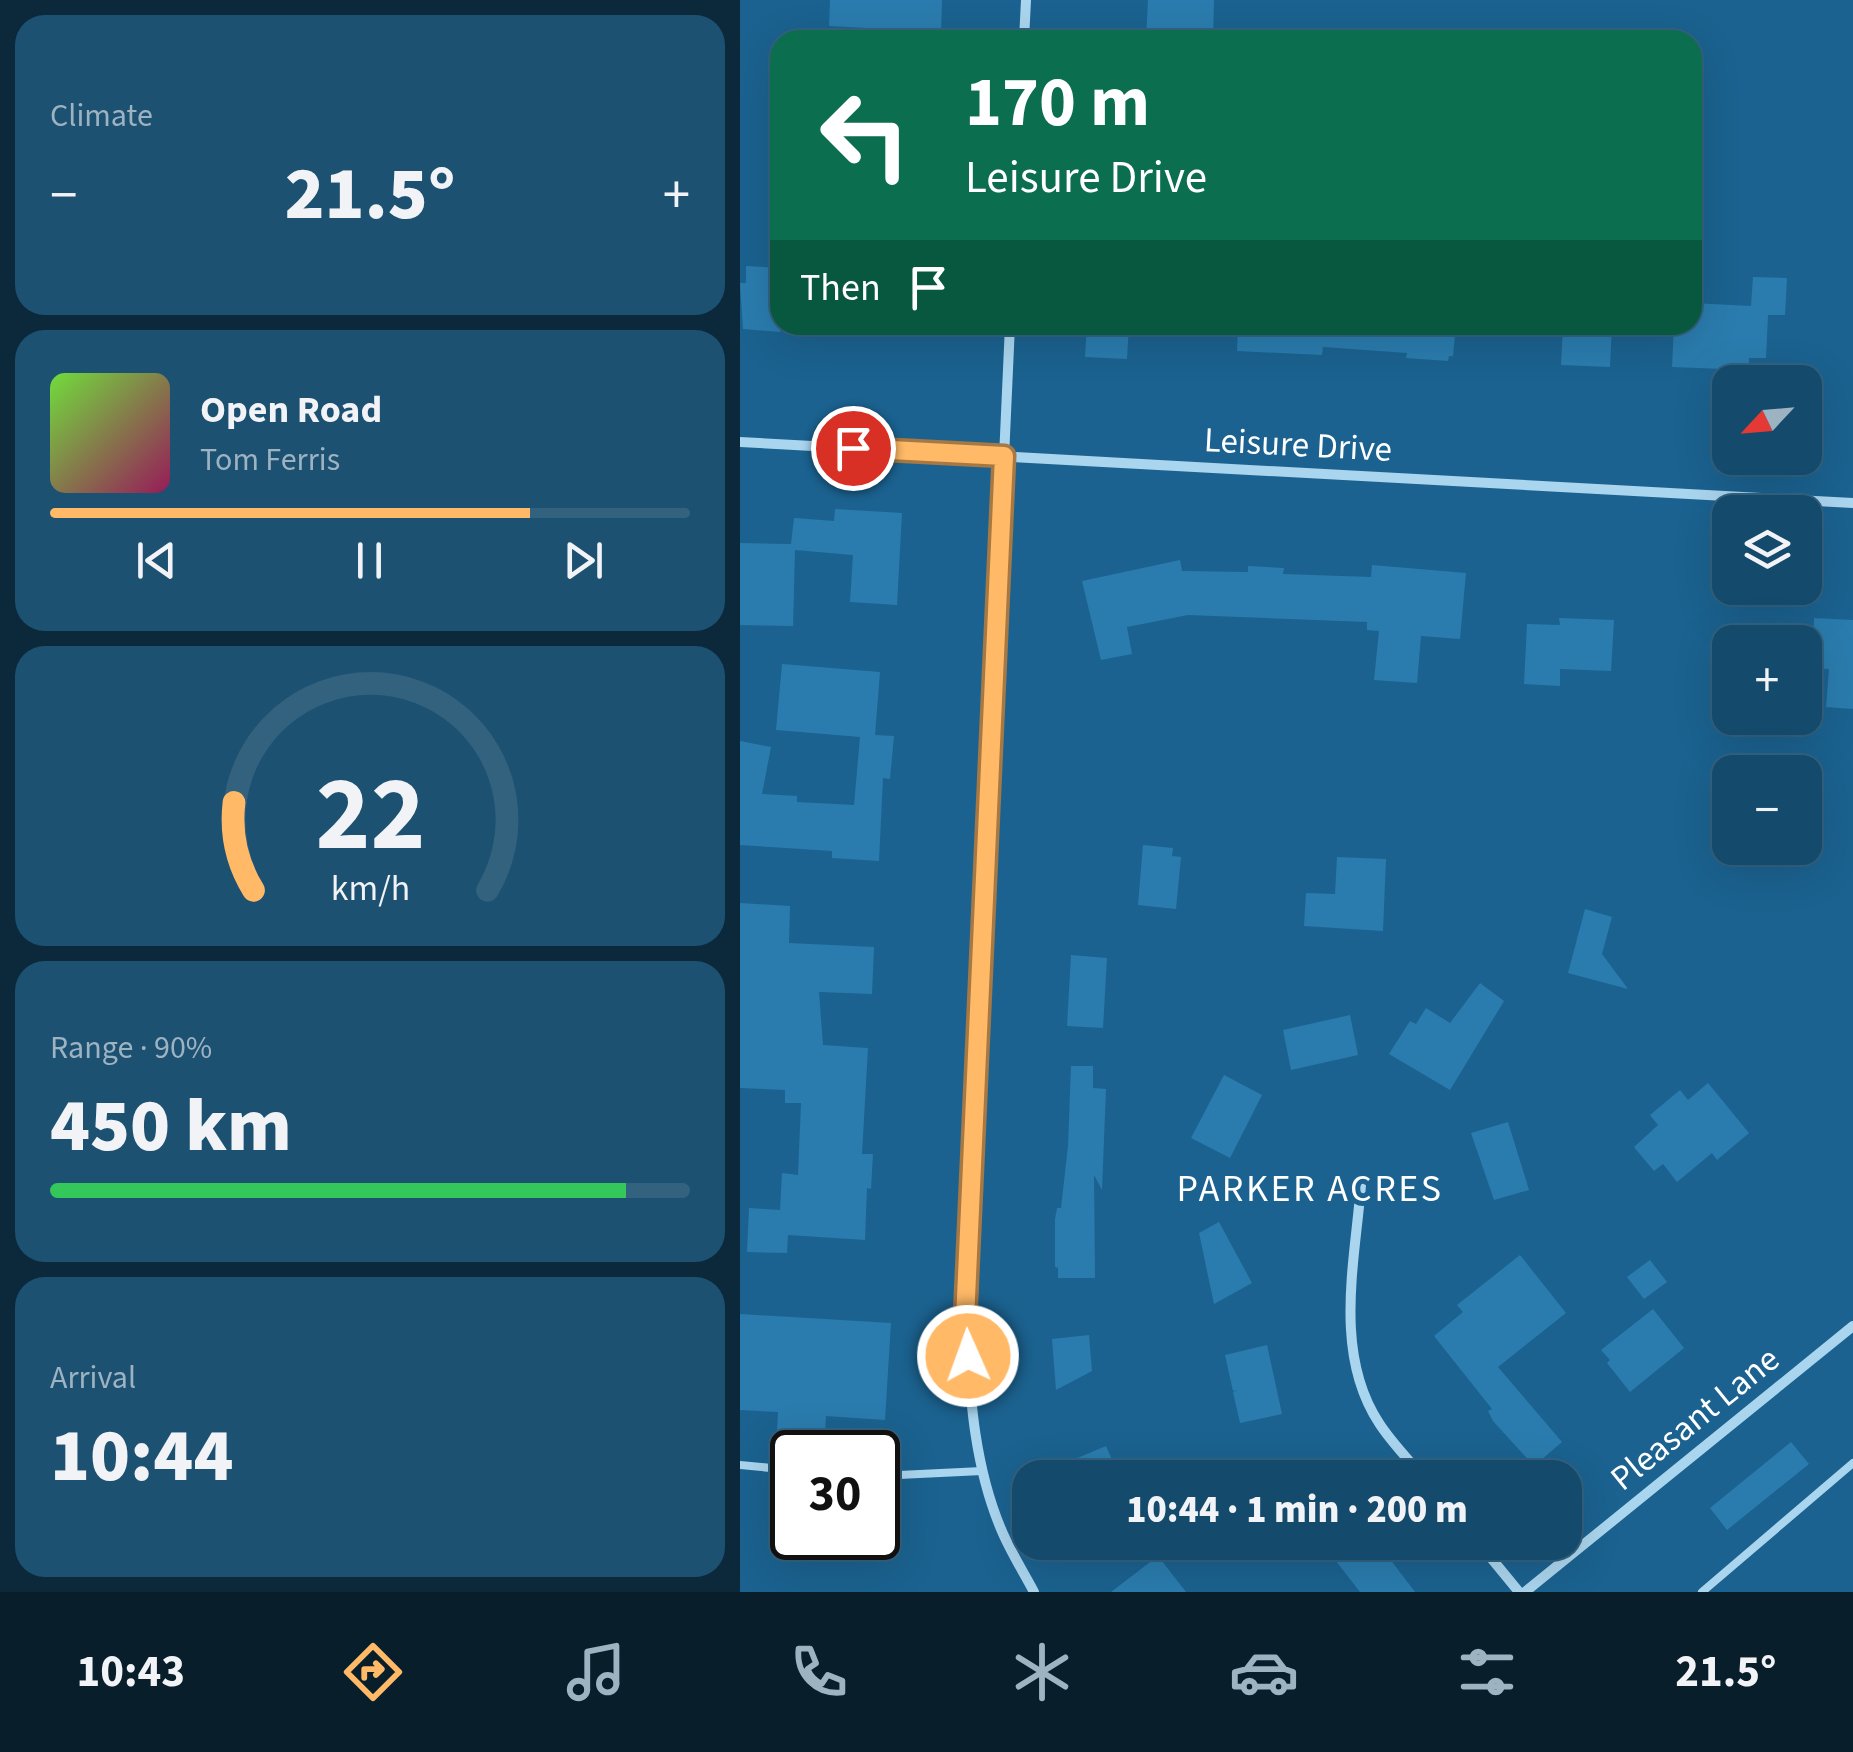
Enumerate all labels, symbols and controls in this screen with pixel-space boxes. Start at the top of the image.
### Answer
text: 170 m [965,53,1150,153]
icon: left [800,70,930,200]
text: Climate [50,93,153,139]
text: 21.5° [284,141,456,248]
text: Leisure Drive [965,146,1207,210]
text: − [50,157,77,235]
text: + [663,157,690,235]
icon: arrive [901,260,956,315]
text: Then [800,261,881,315]
north arrow [1712,365,1822,475]
map controls [1712,365,1822,865]
text: Open Road [200,383,382,437]
pin [811,406,896,491]
street label: Leisure Drive [1203,415,1393,475]
icon: arrive [826,421,881,476]
text: Tom Ferris [200,437,340,483]
button: layers [1712,495,1822,605]
icon: previous [129,533,184,588]
icon: pause [342,533,397,588]
icon: next [556,533,611,588]
button: + [1712,625,1822,735]
text: 22 [315,742,425,890]
button: − [1712,755,1822,865]
text: km/h [330,863,410,914]
text: Range · 90% [50,1025,212,1071]
text: 450 km [50,1073,292,1180]
district label: PARKER ACRES [1176,1162,1444,1216]
position arrow [916,1304,1020,1408]
street label: Pleasant Lane [1600,1335,1790,1503]
text: Arrival [50,1355,136,1401]
text: 10:44 [50,1403,233,1510]
speed limit sign: 30 [770,1430,900,1560]
text: 10:44 · 1 min · 200 m [1126,1483,1468,1537]
icon: directions [338,1637,408,1707]
icon: music [561,1637,631,1707]
icon: phone [784,1637,854,1707]
icon: climate [1007,1637,1077,1707]
icon: car [1229,1637,1299,1707]
icon: filters [1452,1637,1522,1707]
text: 10:43 [76,1640,185,1704]
text: 21.5° [1675,1640,1776,1704]

